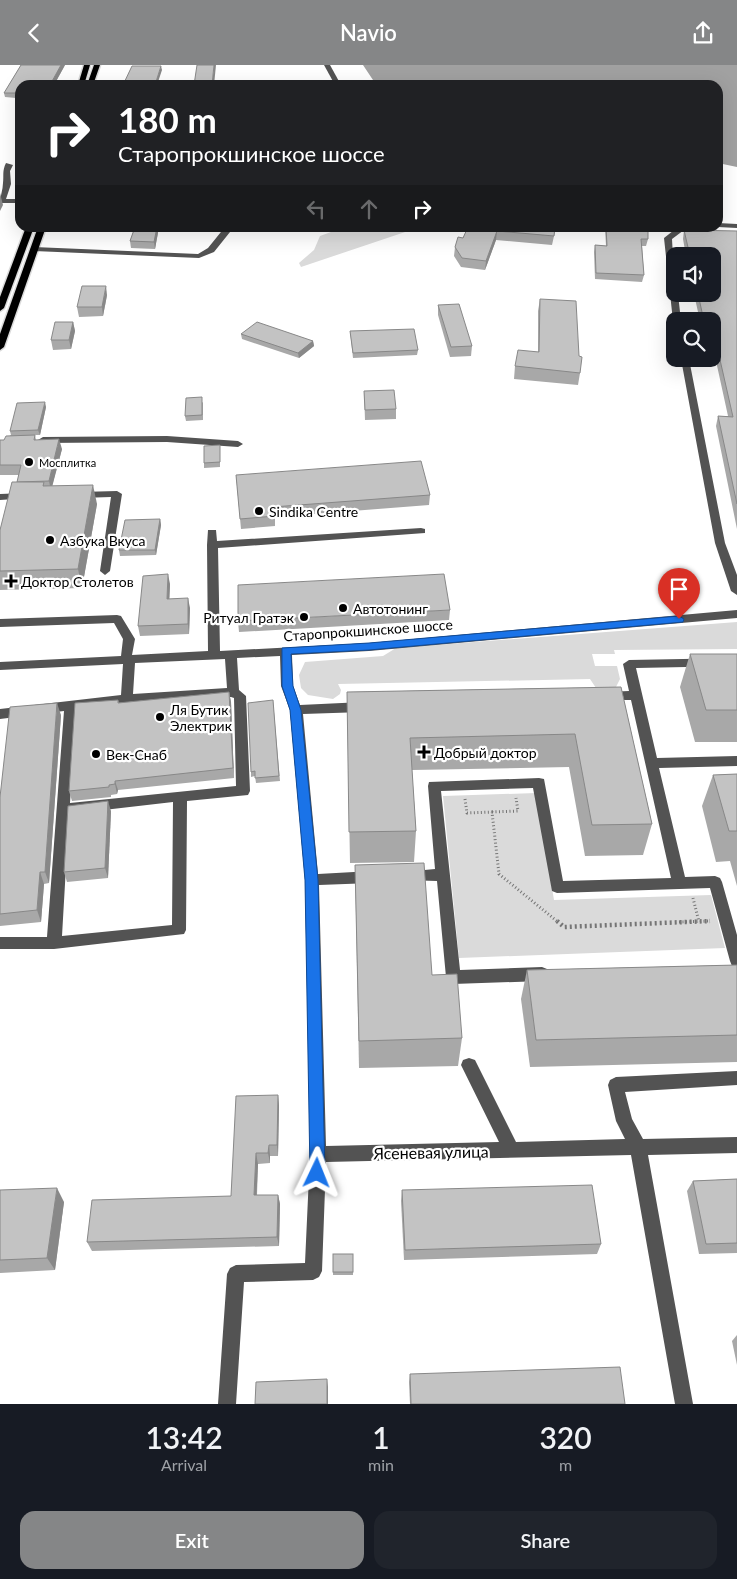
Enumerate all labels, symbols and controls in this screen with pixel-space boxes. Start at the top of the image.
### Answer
icon: back [20,19,48,47]
text: Navio [340,19,397,46]
icon: share [689,19,717,47]
text: 180 m [118,98,217,140]
icon: right [35,100,100,165]
text: Старопрокшинское шоссе [118,140,385,167]
icon: left [302,195,330,223]
icon: ahead [355,195,383,223]
icon: right [408,195,436,223]
map controls [666,247,721,367]
button: sound [666,247,721,302]
button: search [666,312,721,367]
marker: Мосплитка [23,456,35,468]
place label: Мосплитка [39,456,96,469]
place label: Sindika Centre [269,503,358,520]
marker: Sindika Centre [253,505,265,517]
place label: Азбука Вкуса [60,532,146,549]
marker: Азбука Вкуса [44,534,56,546]
pin [658,568,700,619]
place label: Доктор Столетов [21,573,134,590]
marker: Доктор Столетов [5,575,17,587]
icon: arrive [665,575,693,603]
place label: Автотонинг [353,600,428,617]
marker: Автотонинг [337,602,349,614]
place label: Ритуал Гратэк [203,609,295,626]
marker: Ритуал Гратэк [298,611,310,623]
street label: Старопрокшинское шоссе [283,616,453,644]
place label: Ля Бутик Электрик [169,701,233,734]
marker: Ля Бутик Электрик [154,711,166,723]
place label: Добрый доктор [434,744,537,761]
place label: Век-Снаб [106,746,167,763]
marker: Добрый доктор [418,746,430,758]
marker: Век-Снаб [90,748,102,760]
street label: Ясеневая улица [372,1141,489,1163]
position arrow [290,1146,342,1198]
text: 13:42 [145,1419,223,1455]
text: 1 [372,1419,390,1455]
text: 320 [539,1419,592,1455]
text: Arrival [161,1455,207,1474]
text: min [368,1455,394,1474]
text: m [559,1455,572,1474]
button: Exit [20,1511,364,1569]
button: Share [374,1511,717,1569]

